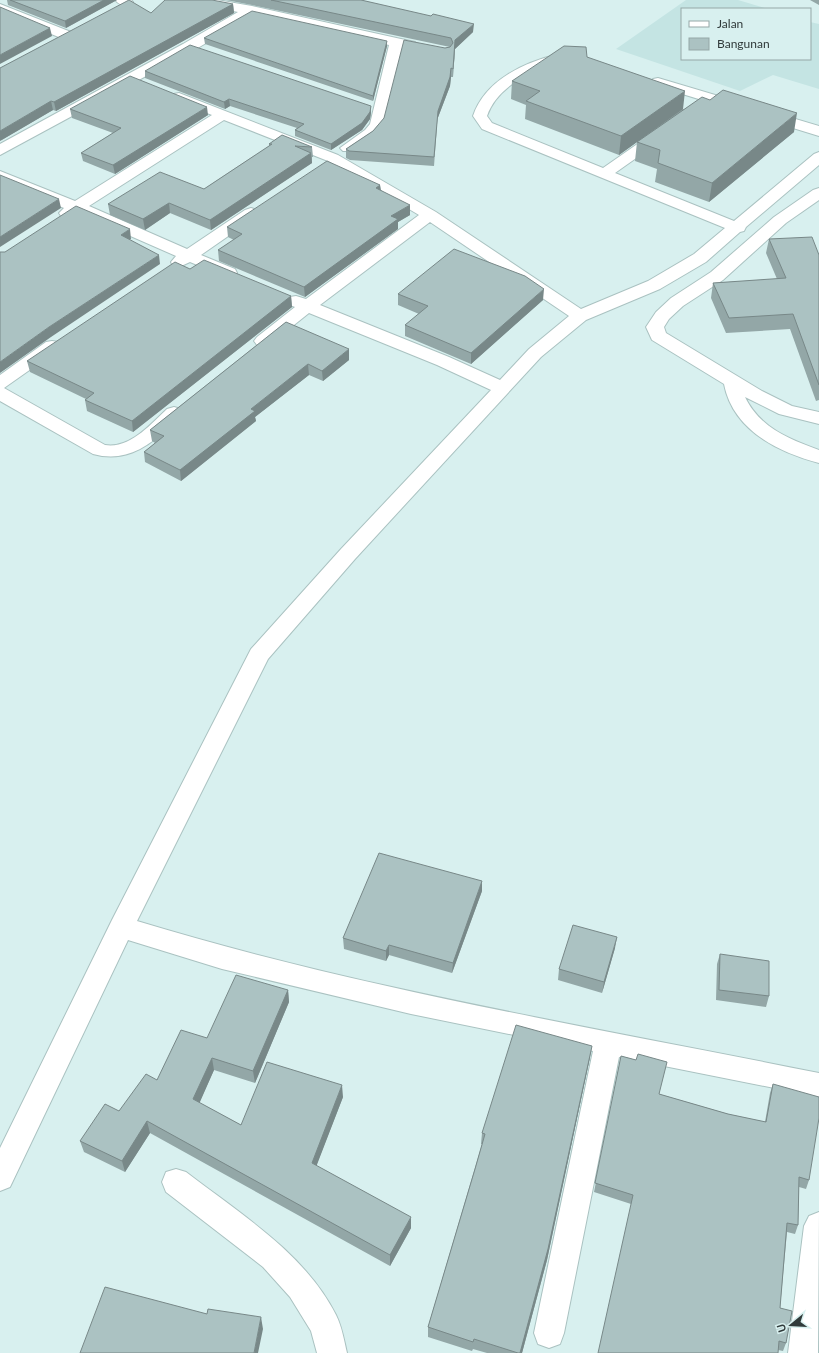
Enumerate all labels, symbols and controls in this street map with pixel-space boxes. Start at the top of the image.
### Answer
legend [681,8,811,60]
text: Jalan [717,16,743,31]
text: Bangunan [717,36,770,51]
north arrow [771,1305,811,1345]
text: U [774,1322,788,1334]

